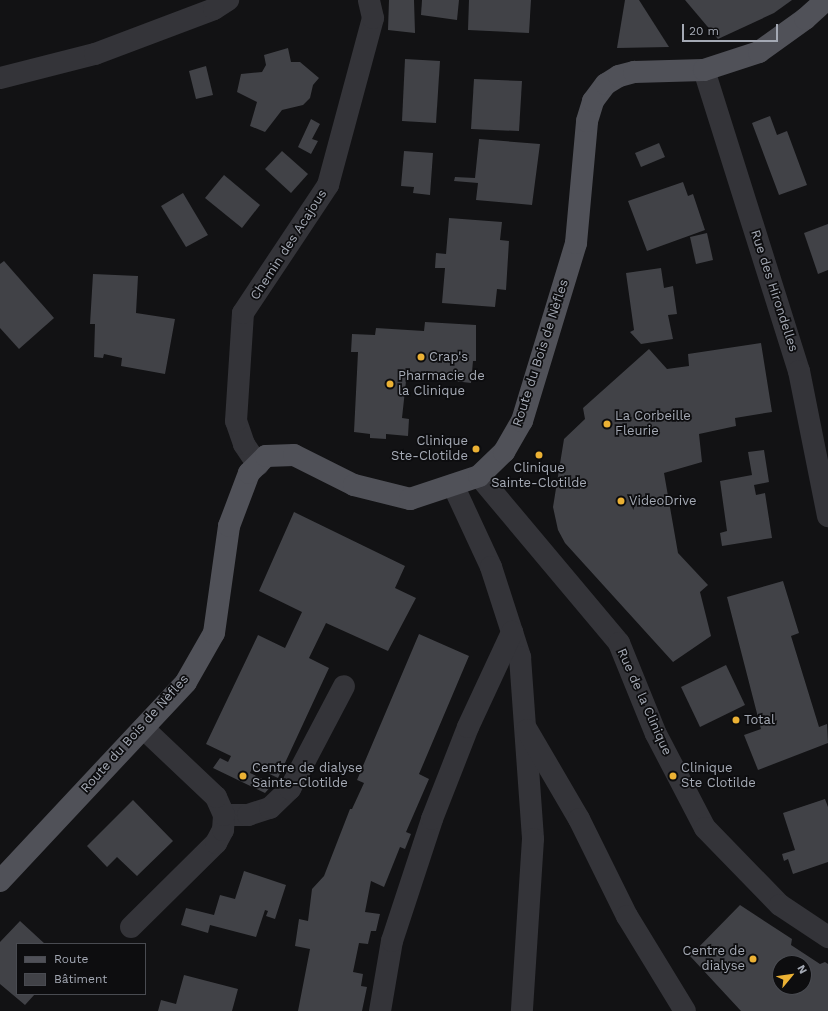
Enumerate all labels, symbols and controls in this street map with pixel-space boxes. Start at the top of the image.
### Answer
scale bar [684,16,780,42]
text: 20 m [689,24,719,38]
street label: Chemin des Acajous [247,187,331,303]
street label: Rue des Hirondelles [747,228,801,354]
street label: Route du Bois de Nèfles [510,278,572,428]
place label: Crap's [429,349,468,365]
marker: Crap's [416,352,426,362]
place label: Pharmacie de la Clinique [398,369,485,400]
marker: Pharmacie de la Clinique [385,379,395,389]
place label: La Corbeille Fleurie [615,409,691,440]
marker: La Corbeille Fleurie [602,419,612,429]
place label: Clinique Ste-Clotilde [391,434,468,465]
marker: Clinique Ste-Clotilde [471,444,481,454]
marker: Clinique Sainte-Clotilde [534,450,544,460]
place label: Clinique Sainte-Clotilde [491,461,587,492]
place label: VideoDrive [629,493,697,509]
marker: VideoDrive [616,496,626,506]
street label: Rue de la Clinique [613,646,675,758]
street label: Route du Bois de Nèfles [78,672,192,796]
place label: Total [744,712,775,728]
marker: Total [731,715,741,725]
place label: Centre de dialyse Sainte-Clotilde [252,761,362,792]
place label: Clinique Ste Clotilde [681,761,756,792]
marker: Centre de dialyse Sainte-Clotilde [237,770,249,782]
marker: Clinique Ste Clotilde [668,771,678,781]
legend [16,943,146,995]
place label: Centre de dialyse [682,944,745,975]
text: Route [54,952,88,966]
marker: Centre de dialyse [748,954,758,964]
north arrow [772,955,812,995]
text: N [794,963,810,976]
text: Bâtiment [54,972,107,986]

